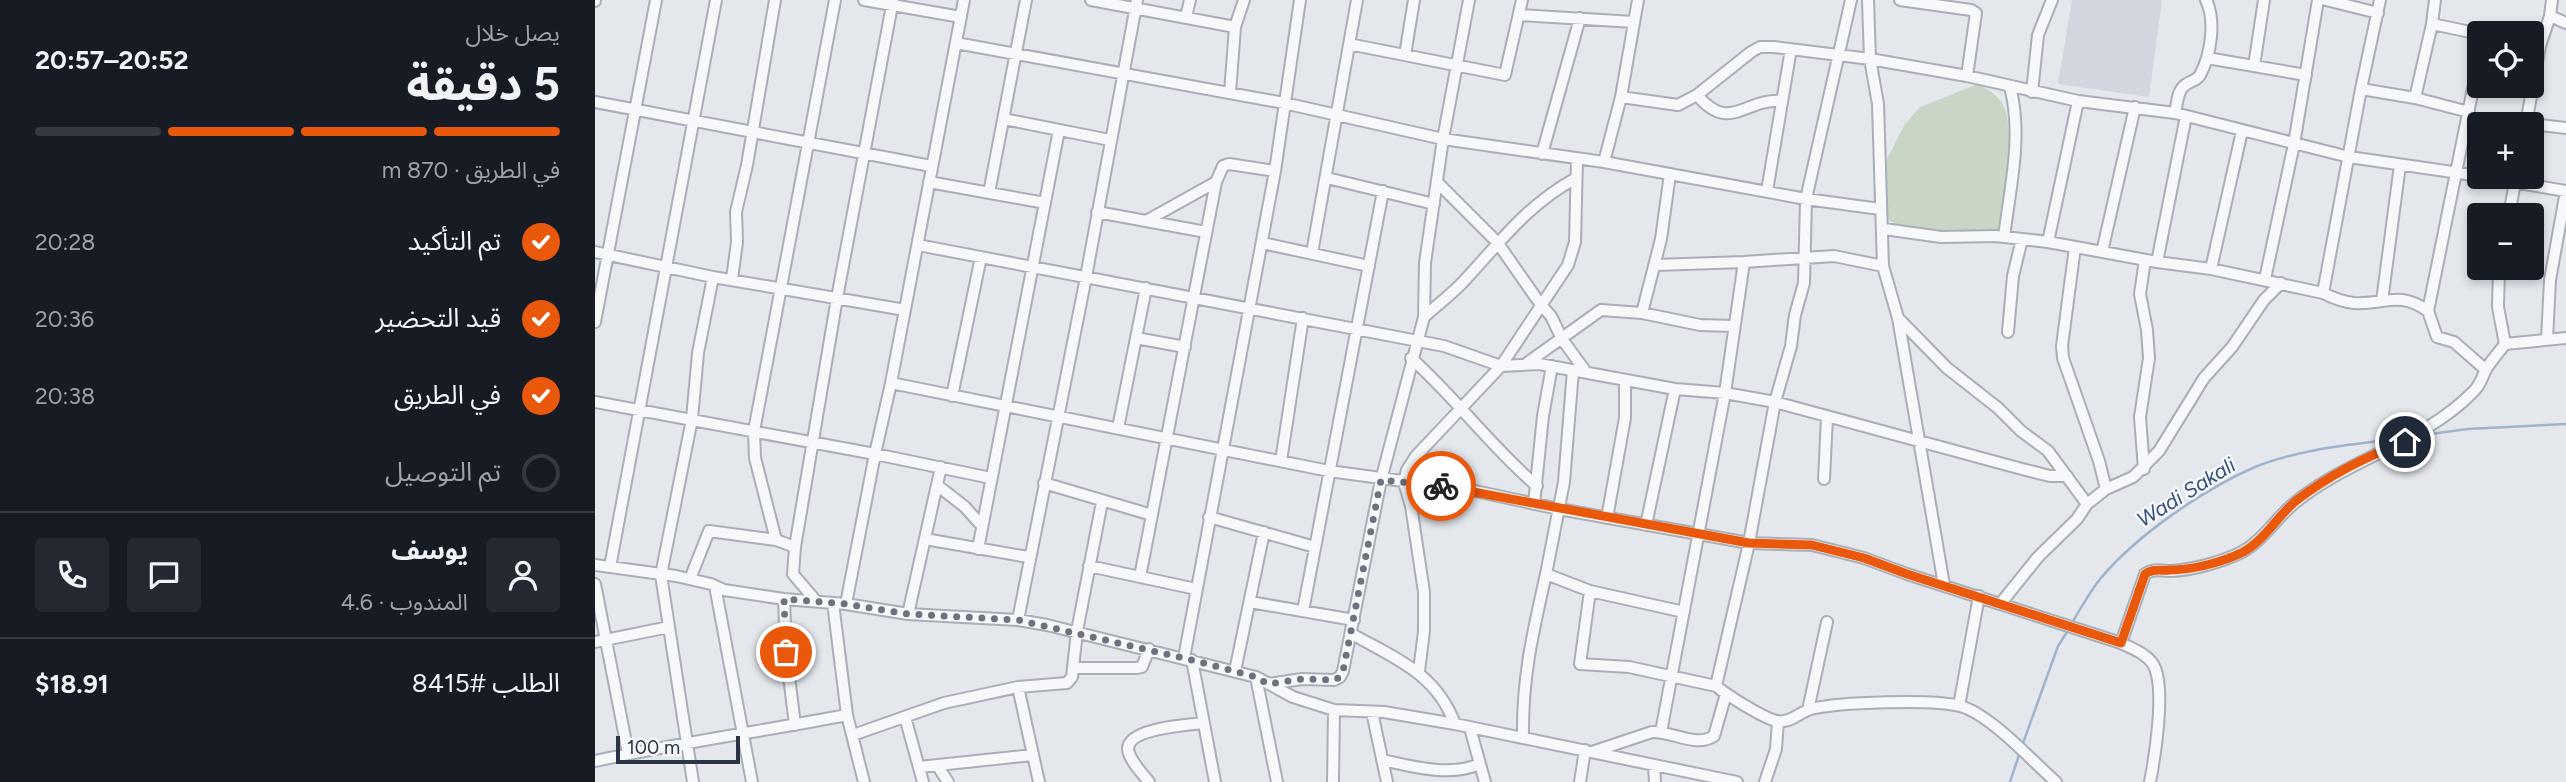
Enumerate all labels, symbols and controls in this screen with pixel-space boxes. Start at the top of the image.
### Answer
text: يصل خلال [466,19,560,47]
map controls [2467,21,2544,280]
button: locate [2467,21,2544,98]
text: 20:52–20:57 [35,44,189,76]
text: 5 دقيقة [407,56,560,112]
button: + [2467,112,2544,189]
text: في الطريق · 870 m [382,156,560,184]
button: − [2467,203,2544,280]
icon: check [522,223,560,261]
text: تم التأكيد [408,225,501,257]
text: 20:28 [35,228,95,256]
icon: check [522,300,560,338]
text: قيد التحضير [376,302,501,334]
text: 20:36 [35,305,94,333]
icon: check [522,377,560,415]
text: في الطريق [394,379,501,411]
text: 20:38 [35,382,95,410]
pin [2375,412,2435,472]
icon: home [2386,423,2424,461]
courier [1406,451,1476,521]
water label: Wadi Sakali [2132,452,2240,532]
text: تم التوصيل [385,456,501,488]
icon: bike [1422,467,1460,505]
text: يوسف [391,534,468,566]
button: phone [35,538,109,612]
button: chat [127,538,201,612]
button: person [486,538,560,612]
text: المندوب · 4.6 [341,588,468,616]
pin [756,622,816,682]
icon: bag [767,633,805,671]
text: الطلب #8415 [412,667,560,699]
text: $18.91 [35,668,109,700]
scale bar [616,733,740,765]
text: 100 m [627,736,680,759]

